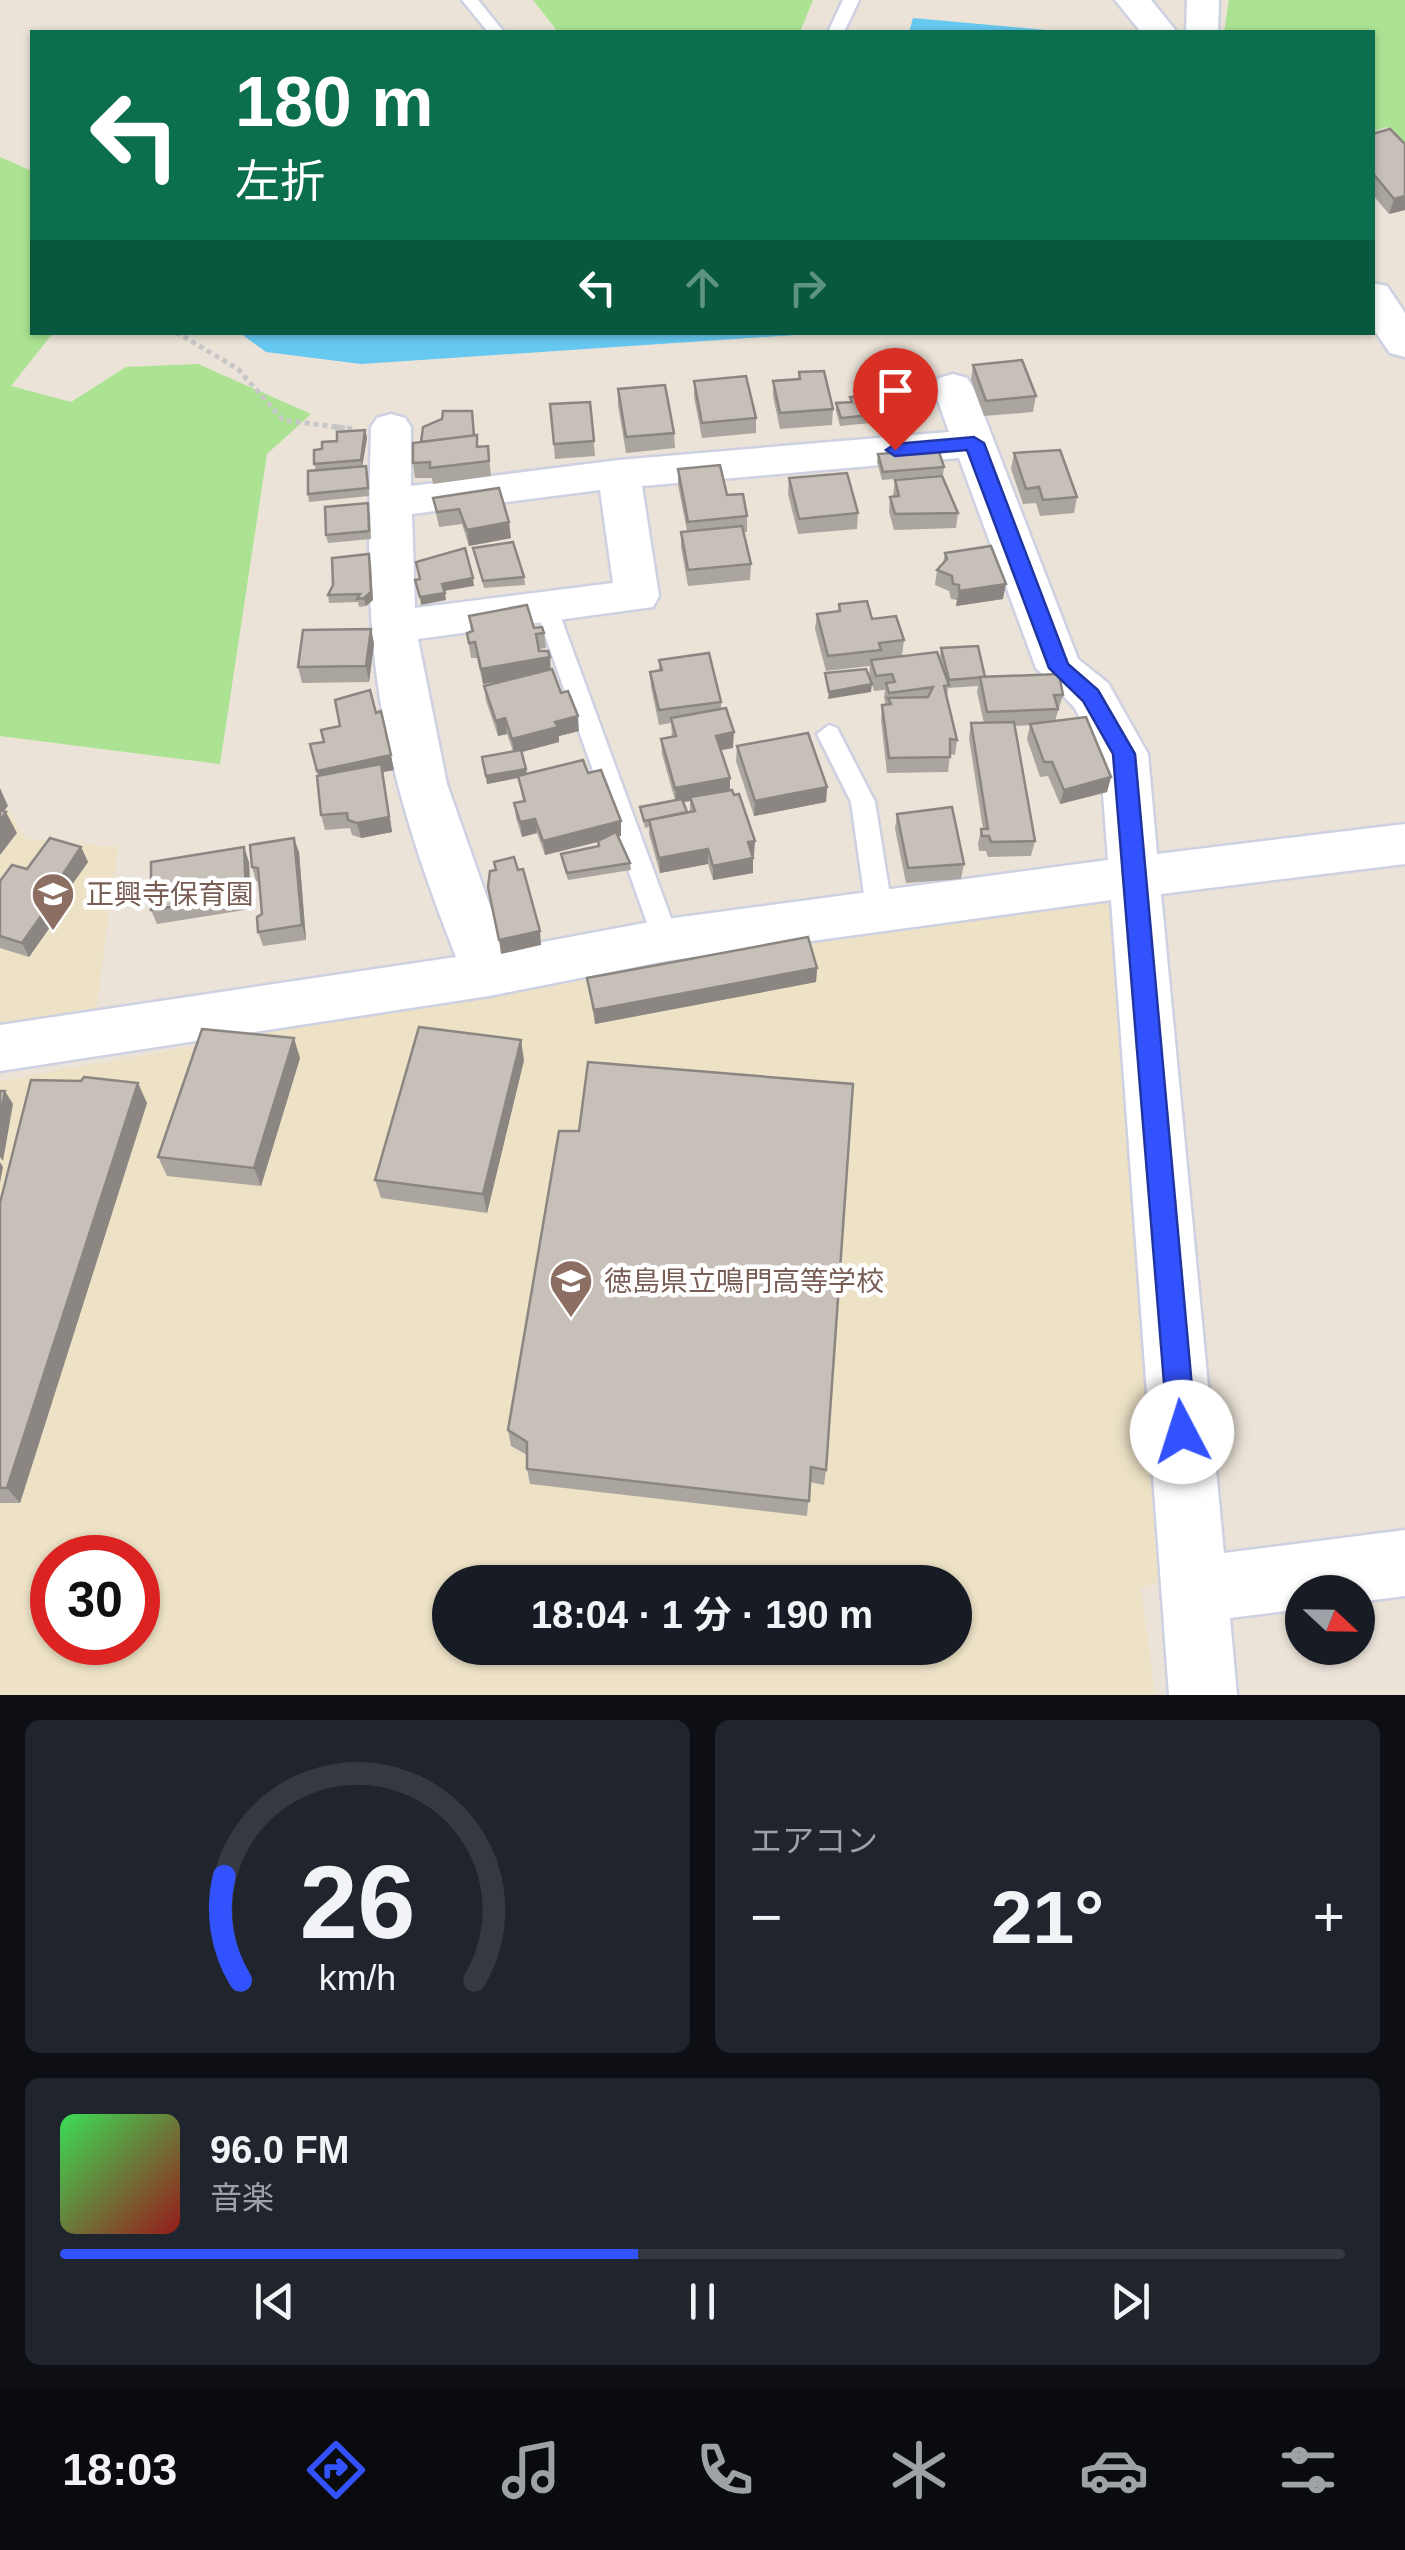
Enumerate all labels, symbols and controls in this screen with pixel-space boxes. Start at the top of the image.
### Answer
text: 180 m [235,63,433,141]
icon: left [70,70,200,200]
text: 左折 [235,156,325,207]
icon: left [570,260,625,315]
icon: ahead [675,260,730,315]
icon: right [780,260,835,315]
pin [853,348,938,451]
icon: arrive [868,363,923,418]
school or university icon: 正興寺保育園 [30,871,76,932]
place label: 正興寺保育園 [86,879,254,910]
school or university icon: 徳島県立鳴門高等学校 [548,1258,594,1319]
place label: 徳島県立鳴門高等学校 [604,1266,884,1297]
position arrow [1130,1380,1234,1484]
speed limit sign: 30 [30,1535,160,1665]
north arrow [1285,1575,1375,1665]
map controls [1285,1575,1375,1665]
text: 18:04 · 1 分 · 190 m [531,1594,873,1636]
text: エアコン [750,1823,878,1859]
text: 26 [300,1844,415,1960]
text: 21° [991,1875,1104,1959]
text: − [750,1886,782,1948]
text: + [1313,1886,1345,1948]
text: km/h [319,1958,396,1998]
text: 96.0 FM [210,2129,349,2171]
text: 音楽 [210,2180,274,2216]
icon: previous [247,2274,302,2329]
icon: pause [675,2274,730,2329]
icon: next [1103,2274,1158,2329]
icon: directions [301,2435,371,2505]
icon: music [496,2435,566,2505]
icon: phone [690,2435,760,2505]
icon: climate [884,2435,954,2505]
icon: car [1079,2435,1149,2505]
icon: filters [1273,2435,1343,2505]
text: 18:03 [62,2444,177,2495]

